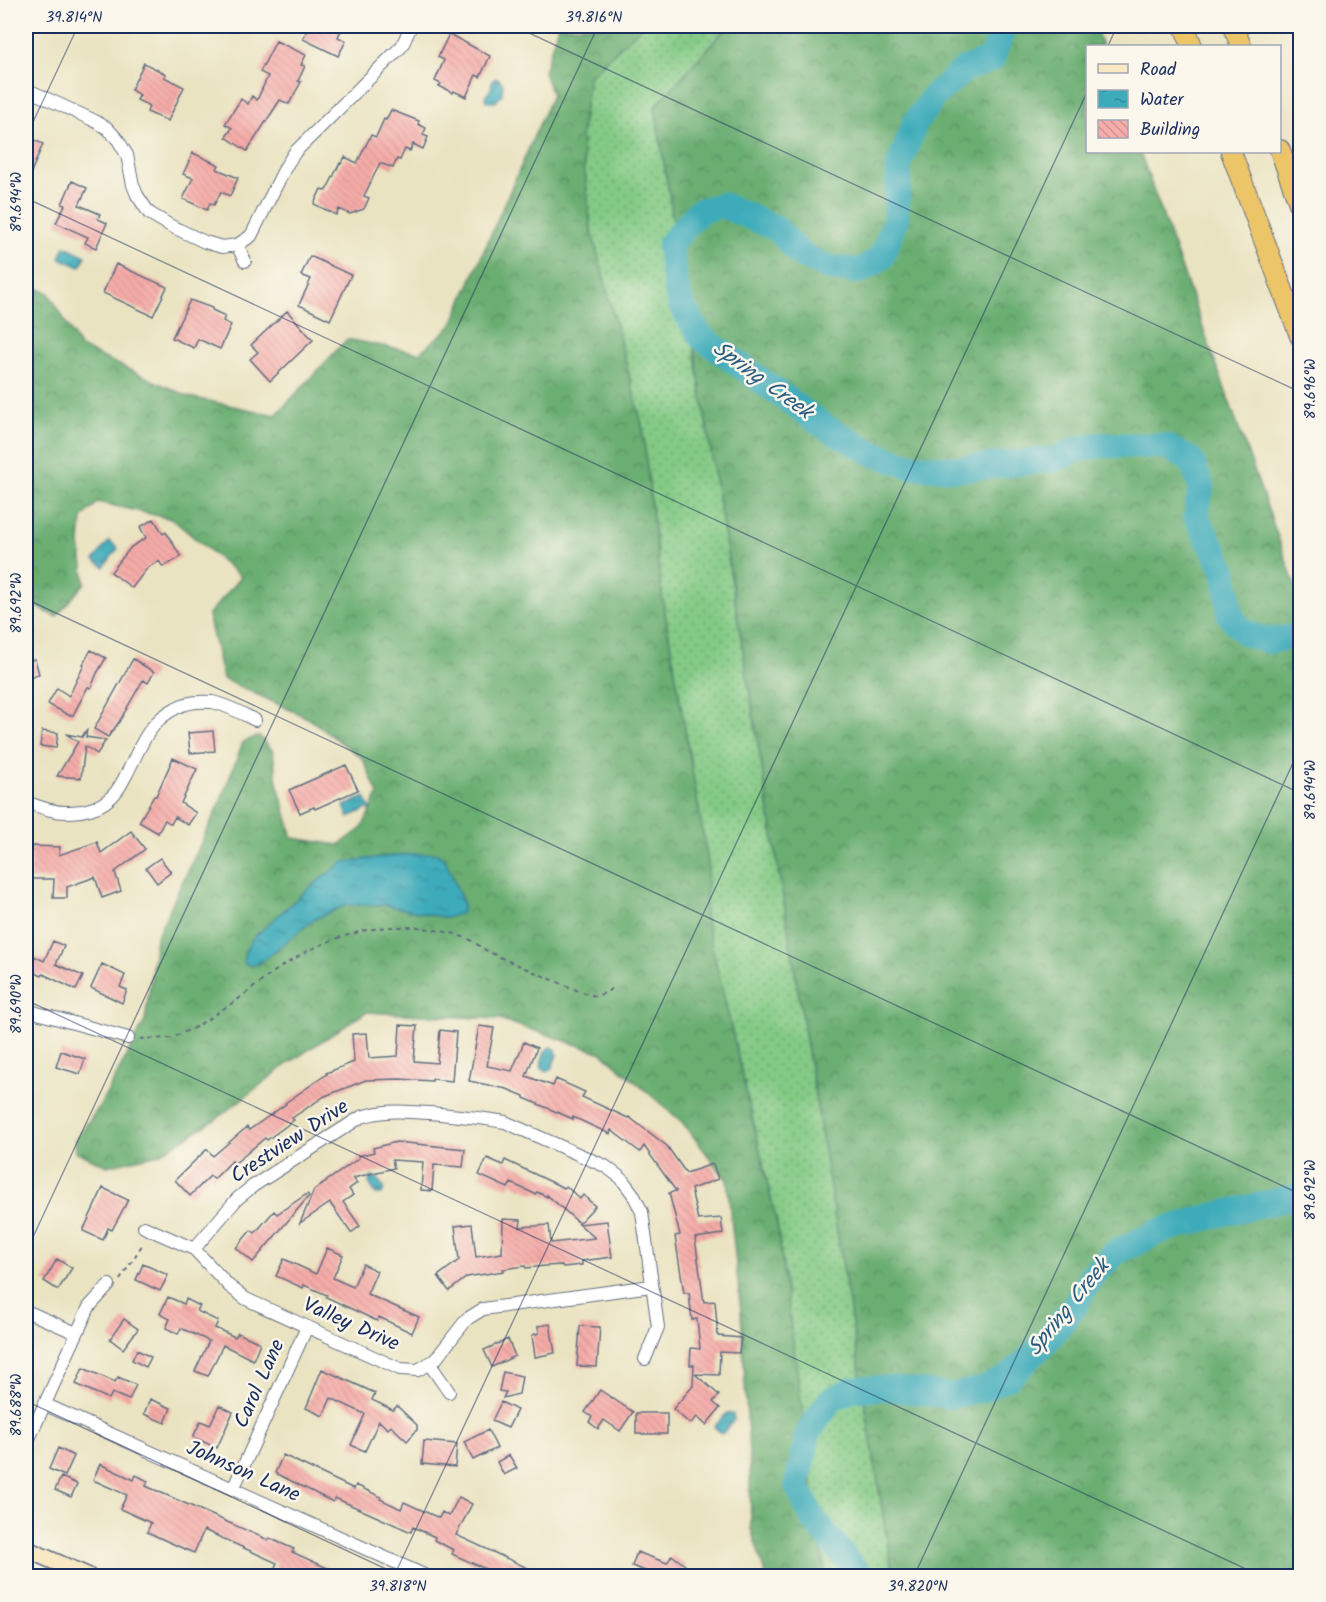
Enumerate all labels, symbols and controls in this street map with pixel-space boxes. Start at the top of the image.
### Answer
text: 39.814°N [46,6,102,30]
text: 39.816°N [566,6,622,30]
legend [1086,45,1281,153]
text: Road [1140,56,1177,85]
text: Water [1140,86,1185,115]
text: Building [1140,116,1200,145]
text: 89.694°W [5,171,29,232]
water label: Spring Creek [705,333,822,431]
text: 89.696°W [1299,358,1323,419]
text: 89.692°W [5,572,29,634]
text: 89.694°W [1299,759,1323,820]
text: 89.690°W [5,974,29,1034]
street label: Crestview Drive [224,1091,356,1193]
text: 89.692°W [1299,1159,1323,1221]
water label: Spring Creek [1019,1249,1122,1364]
street label: Valley Drive [297,1289,405,1361]
street label: Carol Lane [226,1334,294,1434]
text: 89.688°W [5,1373,29,1437]
street label: Johnson Lane [181,1432,306,1512]
text: 39.818°N [369,1575,427,1599]
text: 39.820°N [888,1575,948,1599]

